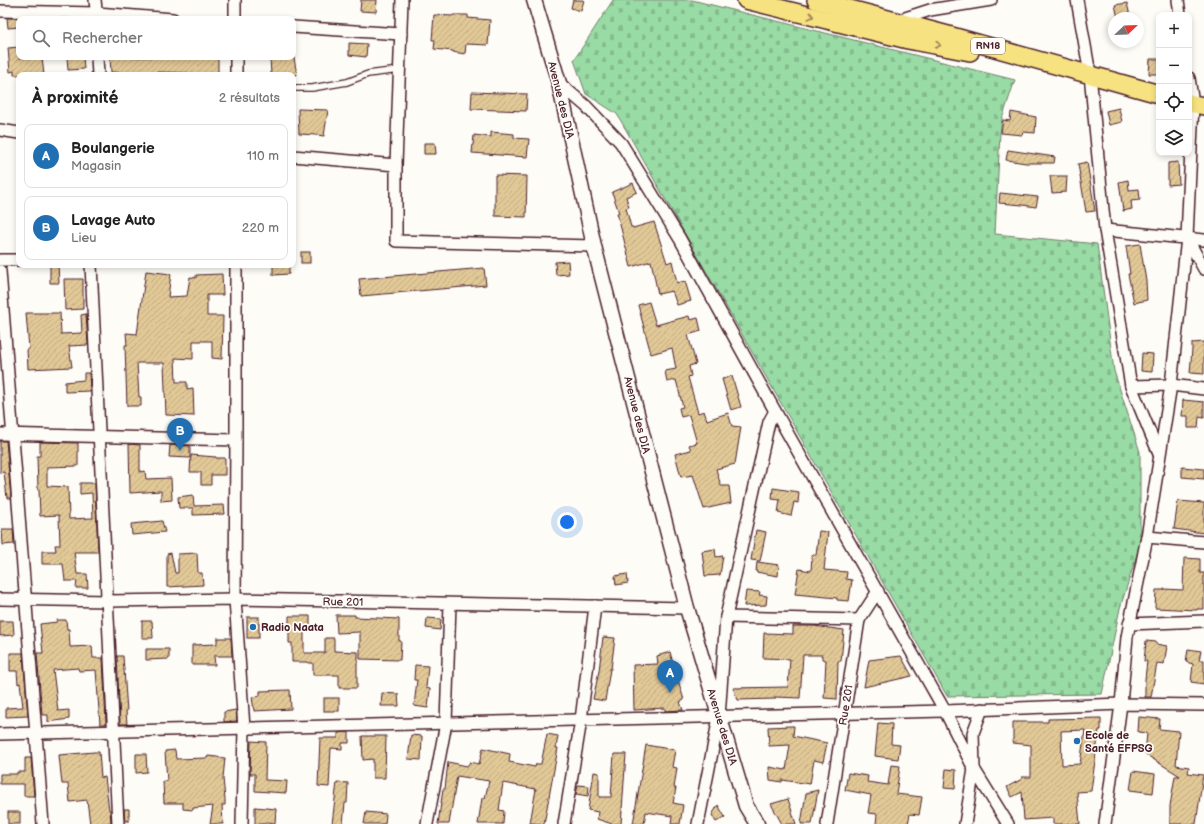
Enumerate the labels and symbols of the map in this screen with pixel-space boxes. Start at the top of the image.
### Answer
one-way arrow [807,11,814,20]
north arrow [1108,12,1144,48]
road number: RN18 [971,38,1005,54]
one-way arrow [935,41,941,49]
street label: Avenue des DIA [545,60,577,140]
street label: Avenue des DIA [621,375,653,455]
pin: B [167,418,193,451]
your location [557,512,577,532]
street label: Rue 201 [323,595,363,609]
place label: Radio Naata [261,621,324,634]
marker: Radio Naata [248,622,258,632]
pin: A [657,660,683,693]
street label: Rue 201 [836,684,856,726]
street label: Avenue des DIA [704,687,740,767]
place label: Ecole de Santé EFPSG [1085,729,1153,755]
marker: Ecole de Santé EFPSG [1072,736,1082,746]

